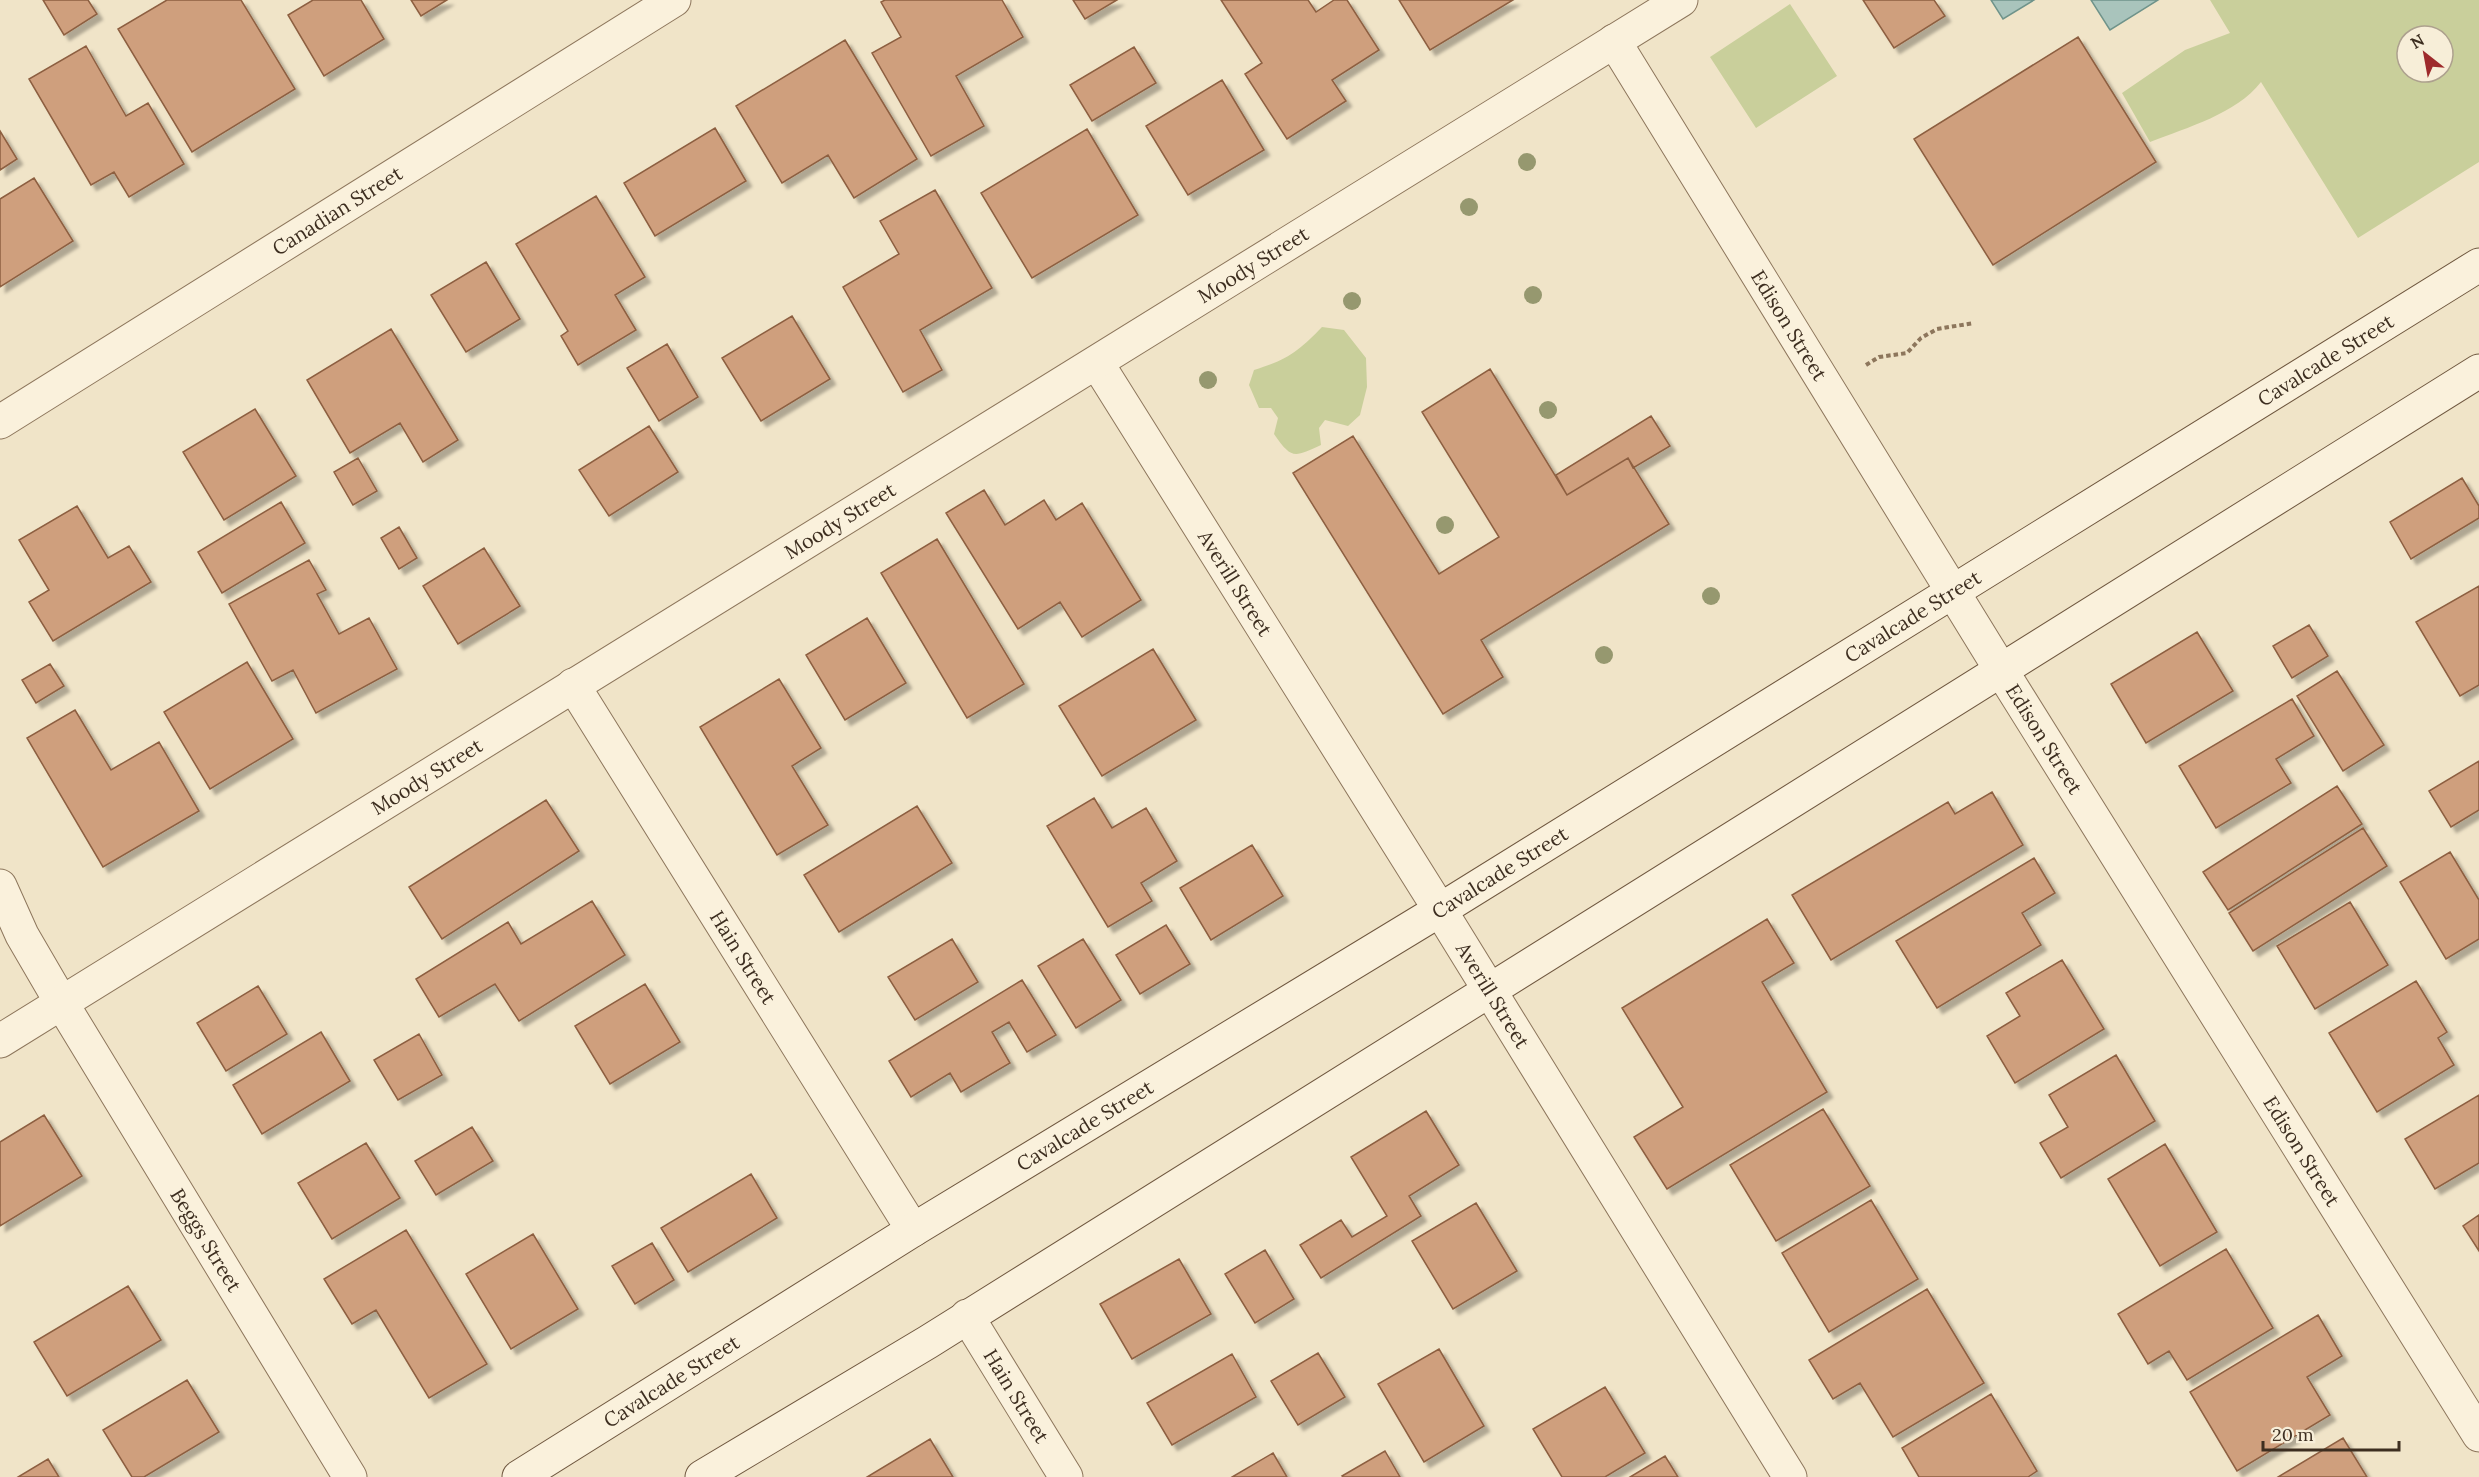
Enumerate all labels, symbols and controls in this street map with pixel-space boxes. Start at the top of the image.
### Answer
north arrow [2395,24,2455,84]
text: N [2407,29,2428,53]
street label: Canadian Street [267,160,407,260]
street label: Moody Street [1193,221,1313,308]
street label: Edison Street [1746,265,1833,385]
street label: Cavalcade Street [2253,308,2398,411]
street label: Moody Street [780,476,900,564]
street label: Averill Street [1193,525,1278,641]
street label: Cavalcade Street [1840,564,1985,668]
street label: Edison Street [2001,679,2088,799]
street label: Moody Street [366,732,487,820]
street label: Cavalcade Street [1427,821,1572,924]
street label: Hain Street [705,906,782,1009]
street label: Averill Street [1450,937,1535,1053]
street label: Cavalcade Street [1012,1074,1158,1176]
street label: Edison Street [2258,1091,2346,1211]
street label: Beggs Street [165,1184,247,1296]
street label: Cavalcade Street [599,1329,744,1433]
street label: Hain Street [978,1344,1055,1448]
scale bar [2263,1414,2400,1452]
text: 20 m [2272,1423,2314,1446]

